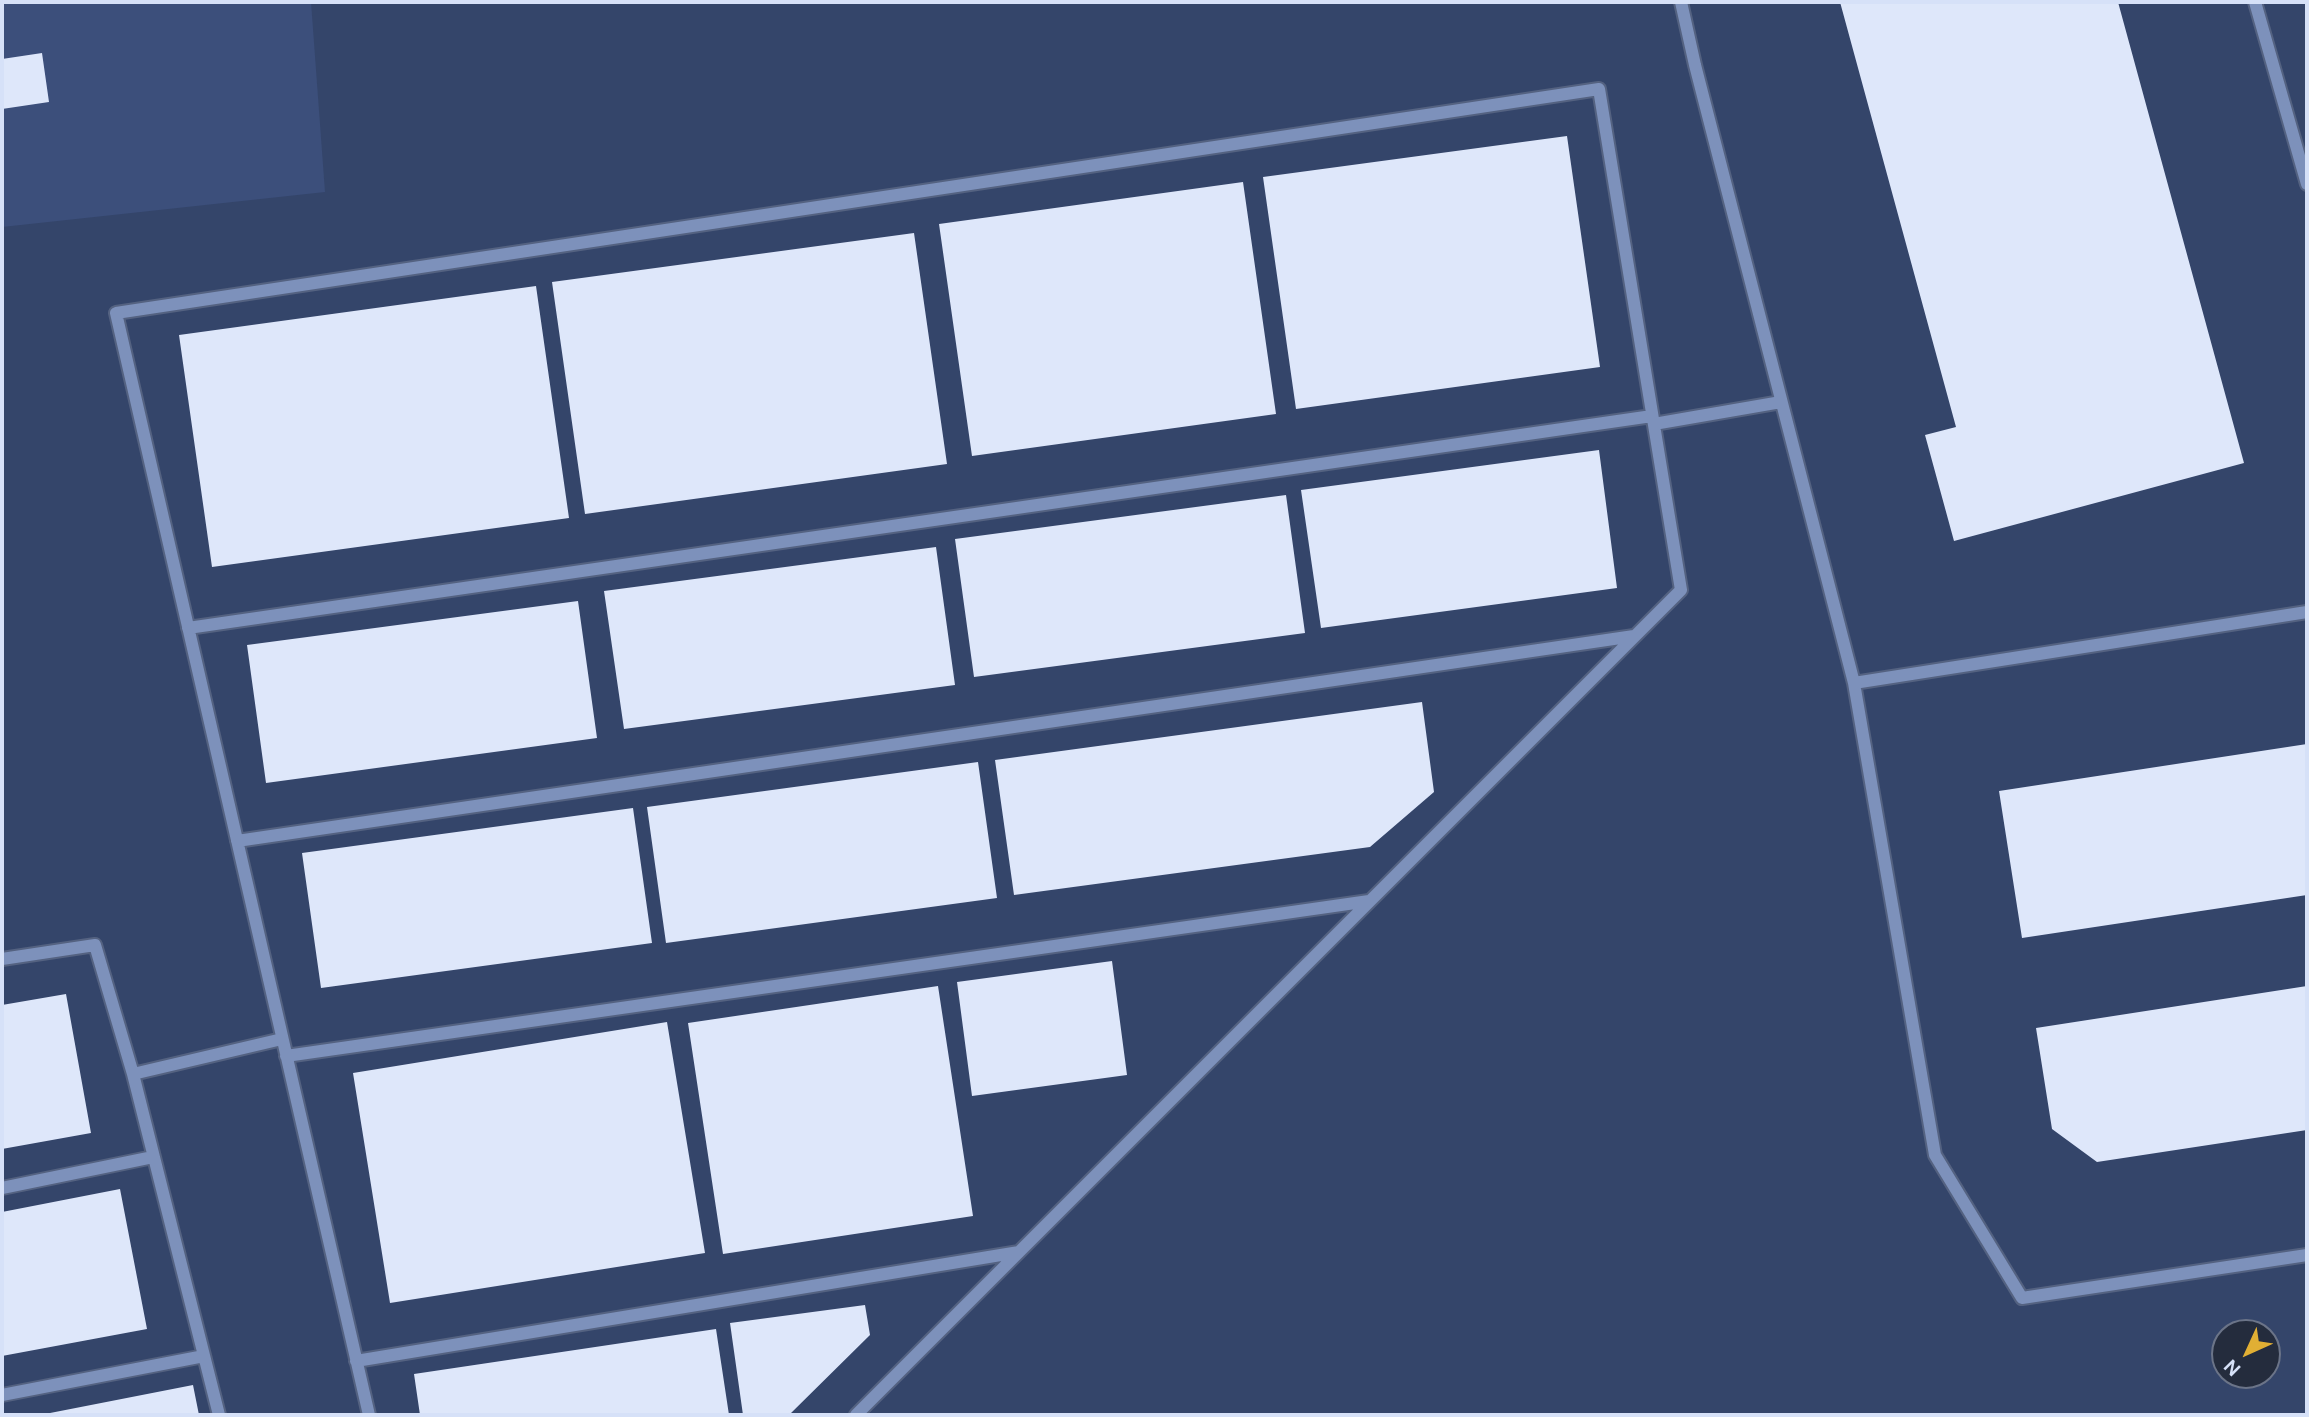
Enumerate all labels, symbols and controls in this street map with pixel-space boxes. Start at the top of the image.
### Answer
north arrow [2211,1319,2281,1389]
text: N [2218,1354,2246,1382]

